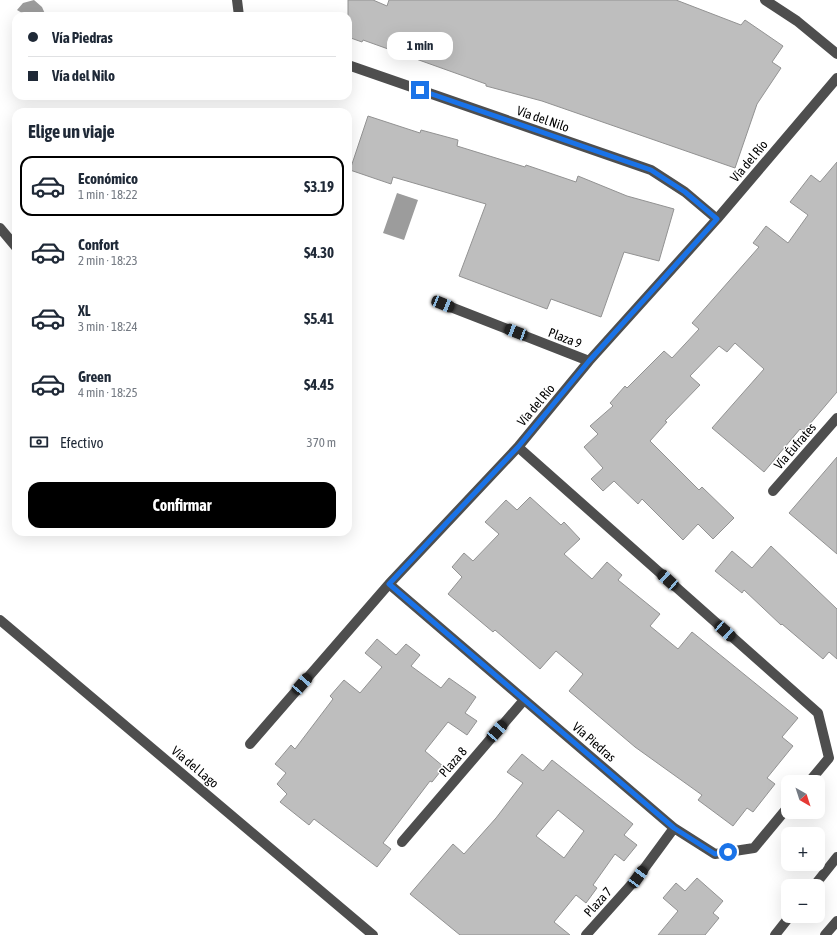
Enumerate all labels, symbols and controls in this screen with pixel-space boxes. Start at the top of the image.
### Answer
text: Vía Piedras [52,29,113,46]
callout: 1 min [387,32,453,60]
text: 1 min [407,38,433,53]
text: Vía del Nilo [52,67,115,84]
route end [411,81,429,99]
street label: Vía del Nilo [515,103,571,135]
text: Elige un viaje [28,121,115,142]
street label: Vía del Río [727,137,771,185]
icon: car [30,168,66,204]
text: Económico [78,170,138,187]
text: $3.19 [304,178,334,195]
text: 1 min · 18:22 [78,187,138,202]
icon: car [30,234,66,270]
text: Confort [78,236,119,253]
text: $4.30 [304,244,334,261]
text: 2 min · 18:23 [78,253,138,268]
car [430,294,456,314]
icon: car [30,300,66,336]
text: XL [78,302,91,319]
text: $5.41 [304,310,334,327]
text: 3 min · 18:24 [78,319,138,334]
car [503,322,529,342]
street label: Plaza 9 [546,325,584,351]
icon: car [30,366,66,402]
text: Green [78,368,111,385]
text: $4.45 [304,376,334,393]
street label: Vía del Río [514,381,558,429]
text: 4 min · 18:25 [78,385,138,400]
street label: Vía Éufrates [771,420,819,472]
icon: cash [28,431,50,453]
text: Efectivo [60,434,104,451]
text: 370 m [307,435,336,450]
button: Confirmar [28,482,336,528]
car [655,568,681,592]
car [712,619,738,643]
car [290,671,314,697]
car [485,718,509,744]
street label: Vía Piedras [569,719,619,765]
street label: Vía del Lago [168,743,222,791]
street label: Plaza 8 [436,744,470,780]
north arrow [781,775,825,819]
map controls [781,775,825,923]
button: + [781,827,825,871]
route start [719,843,737,861]
car [626,864,650,890]
button: − [781,879,825,923]
street label: Plaza 7 [581,884,615,920]

